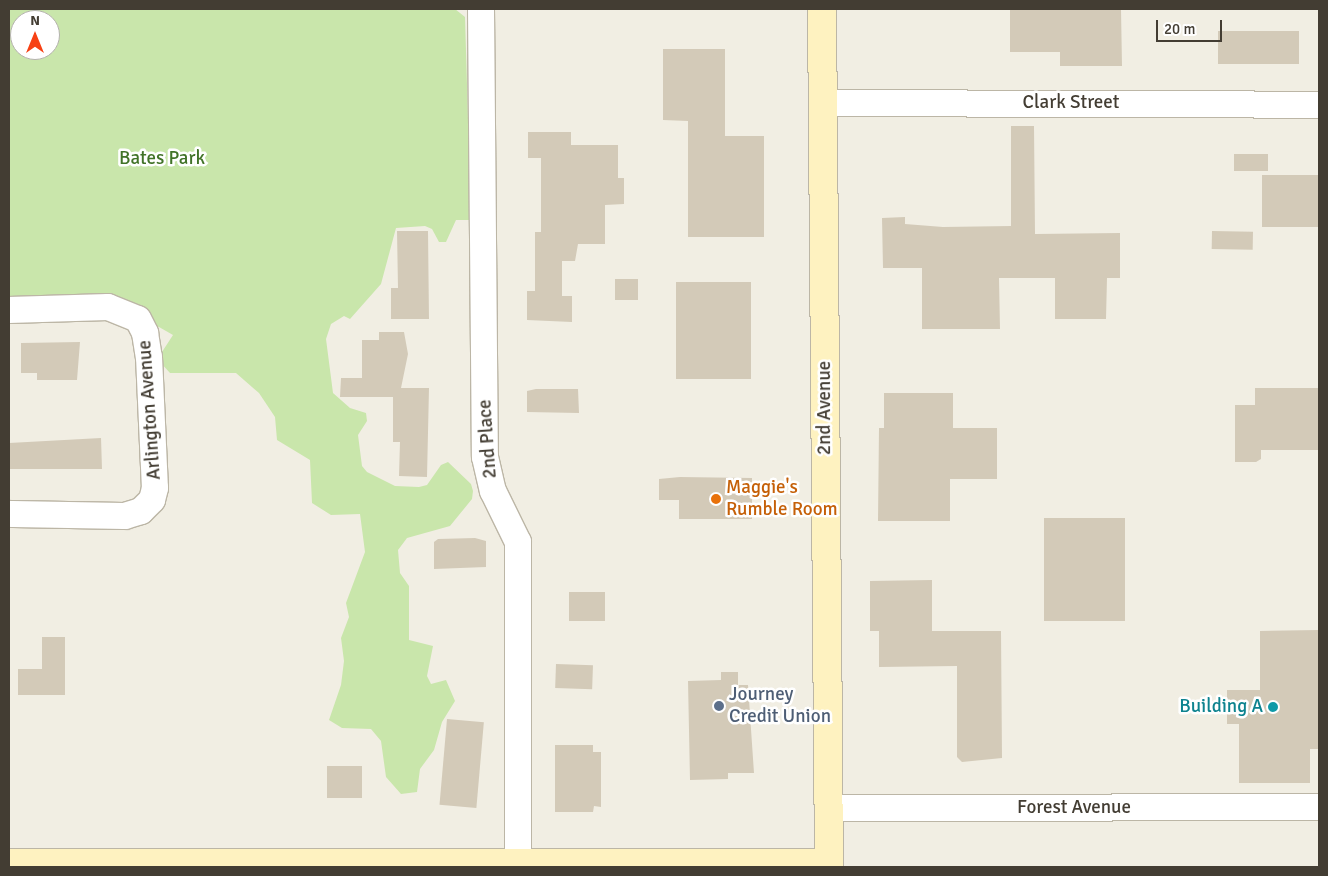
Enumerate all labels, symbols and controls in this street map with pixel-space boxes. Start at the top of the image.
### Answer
north arrow [10,10,60,60]
scale bar [1158,10,1224,42]
text: N [30,12,40,29]
text: 20 m [1164,20,1195,38]
street label: Clark Street [1023,92,1119,114]
park label: Bates Park [119,148,205,170]
street label: Arlington Avenue [134,339,166,481]
street label: 2nd Avenue [814,361,836,455]
street label: 2nd Place [474,399,502,479]
place label: Maggie's Rumble Room [726,477,838,521]
marker: Maggie's Rumble Room [710,493,722,505]
place label: Journey Credit Union [729,684,831,728]
place label: Building A [1179,696,1263,718]
marker: Journey Credit Union [713,700,725,712]
marker: Building A [1267,701,1279,713]
street label: Forest Avenue [1017,797,1131,819]

